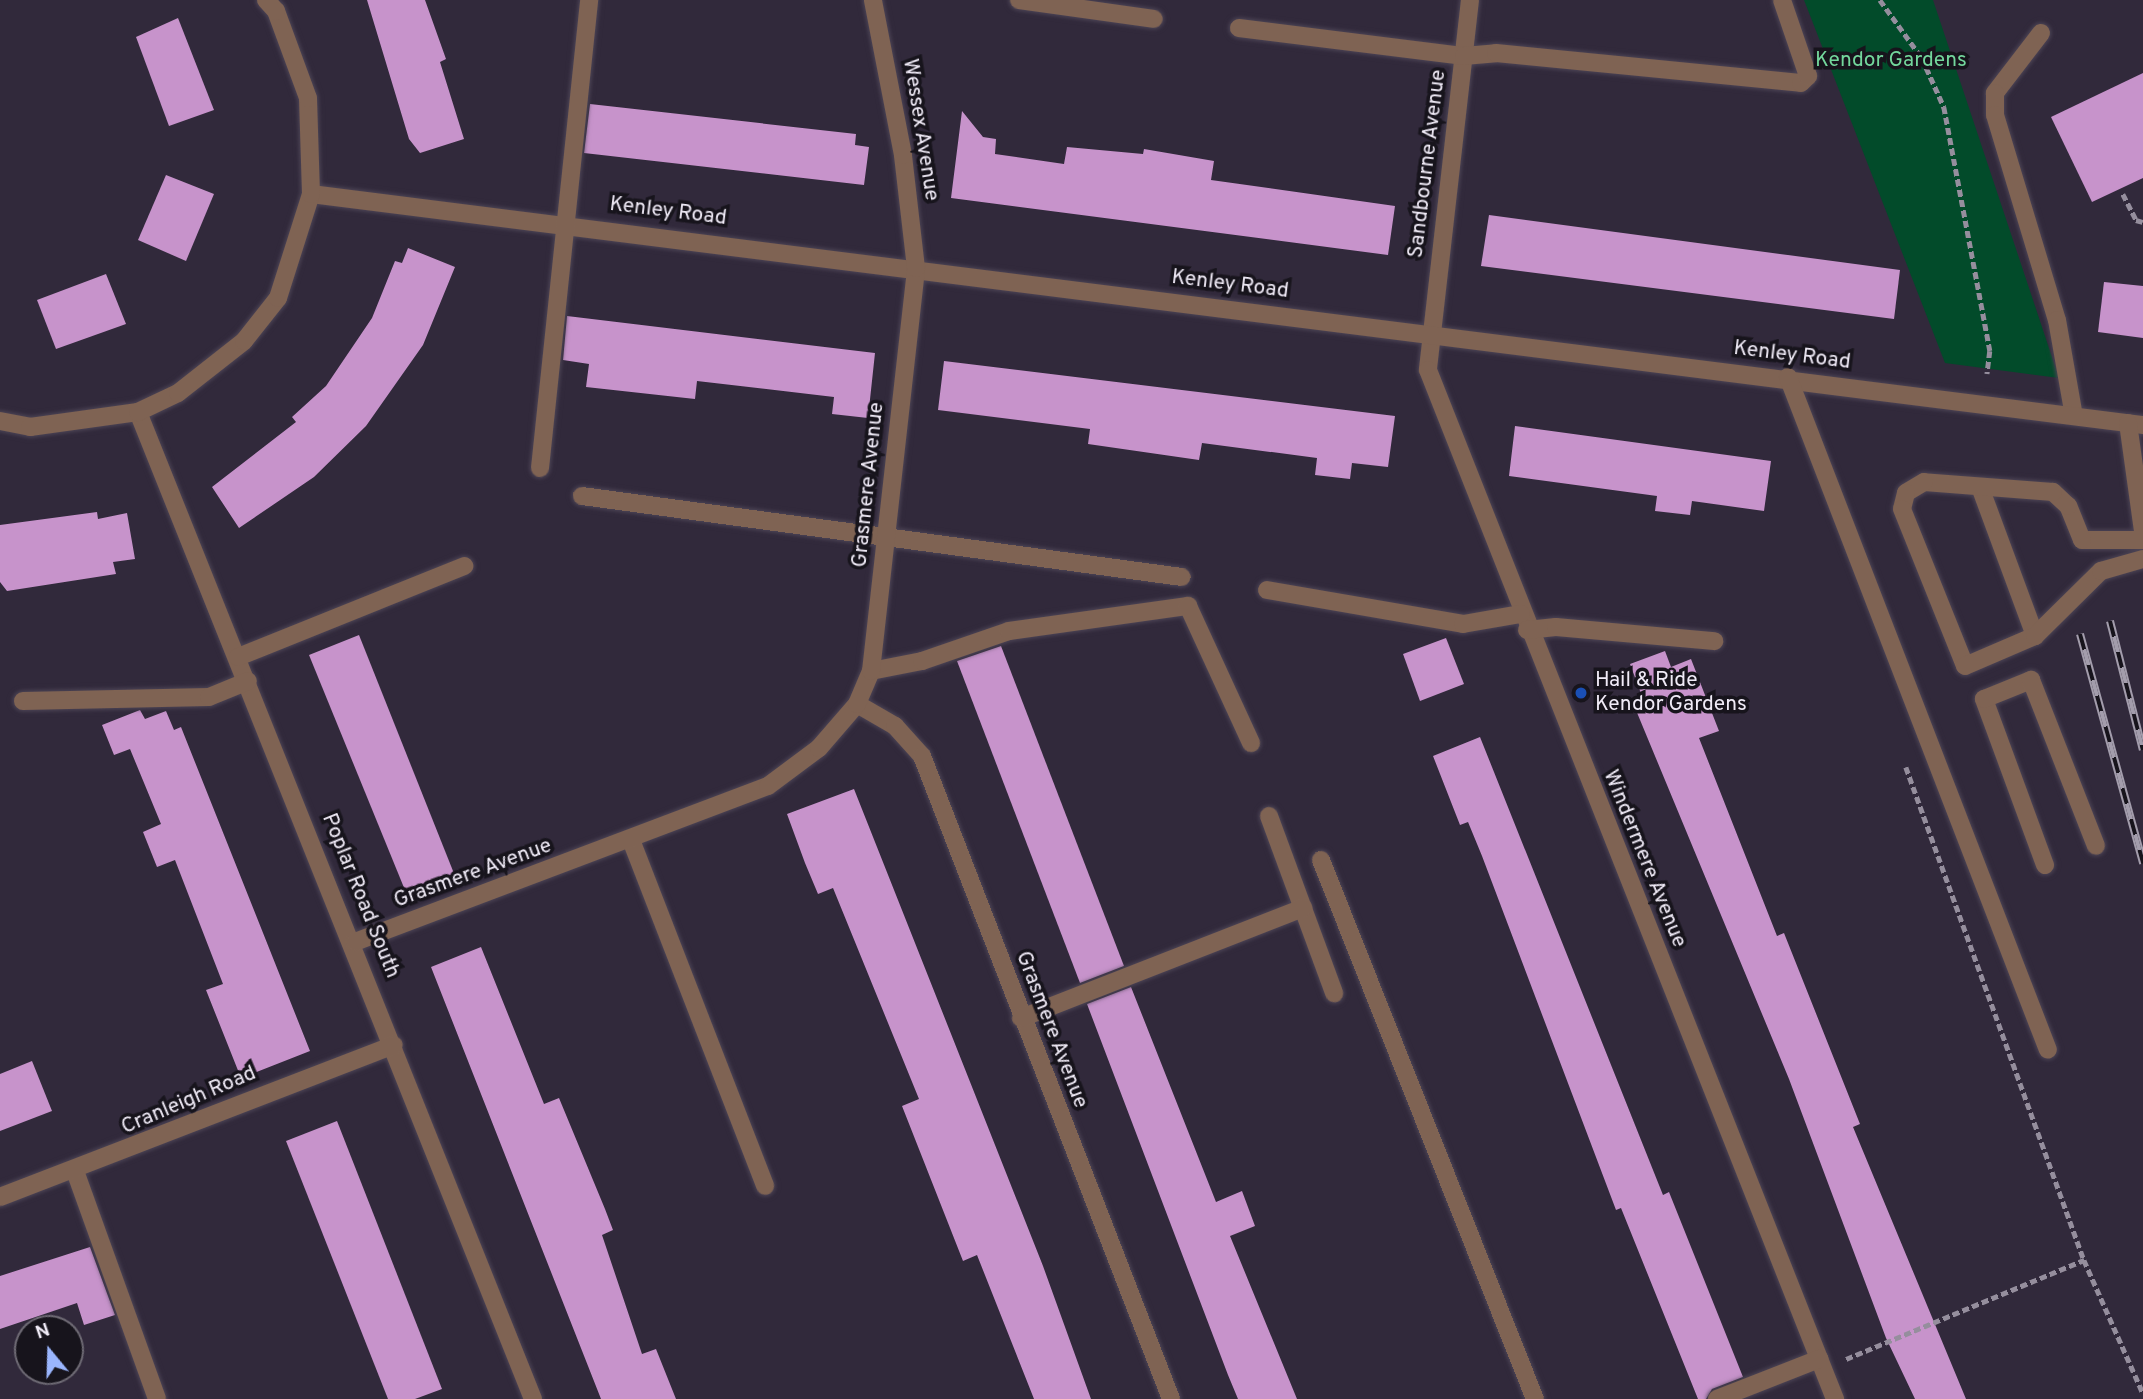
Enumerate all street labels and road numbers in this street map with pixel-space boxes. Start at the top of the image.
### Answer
street label: Wessex Avenue [896,57,944,203]
street label: Sandbourne Avenue [1404,68,1452,260]
street label: Kenley Road [608,192,728,232]
street label: Kenley Road [1170,265,1290,305]
street label: Kenley Road [1732,336,1852,376]
street label: Grasmere Avenue [848,401,890,569]
street label: Windermere Avenue [1597,766,1691,952]
street label: Poplar Road South [315,810,405,982]
street label: Grasmere Avenue [390,834,556,914]
street label: Grasmere Avenue [1009,948,1093,1112]
street label: Cranleigh Road [118,1061,260,1141]

